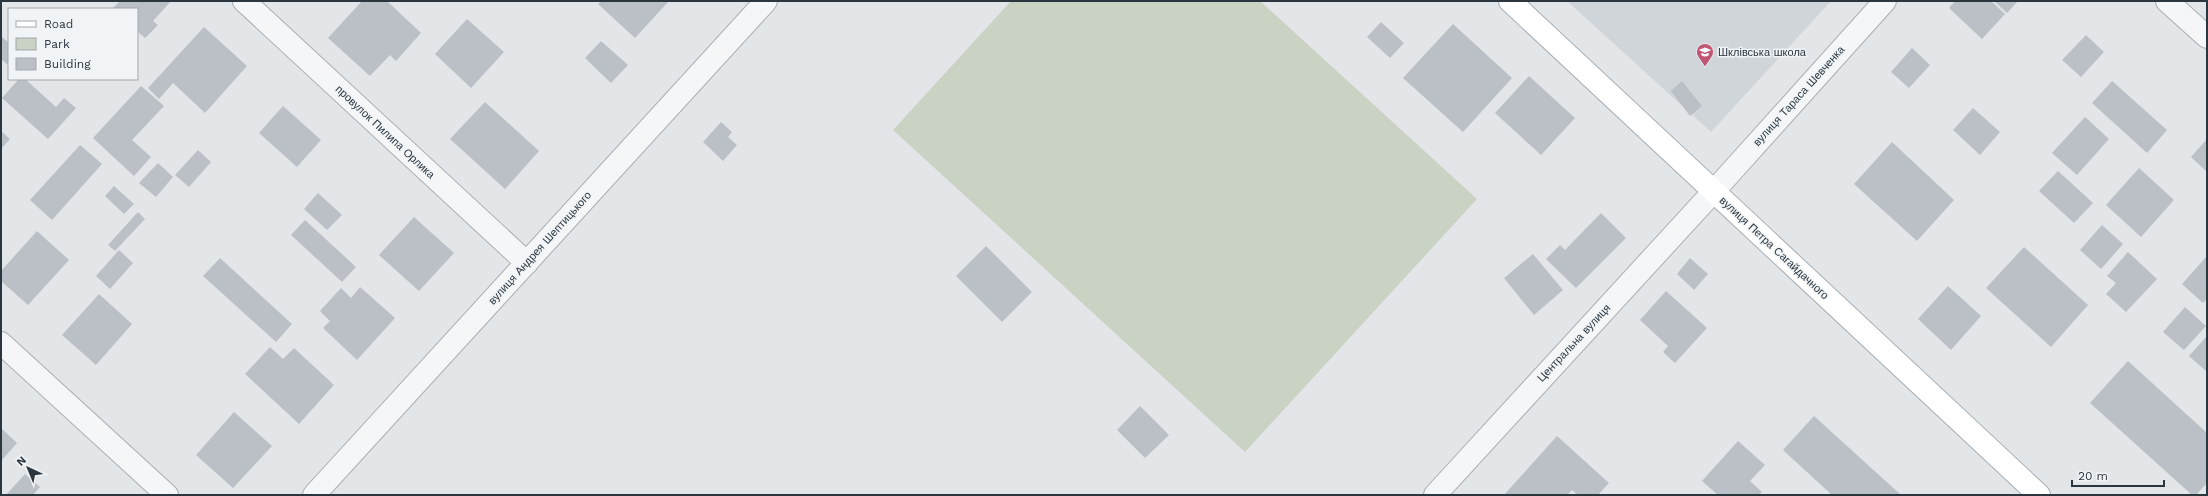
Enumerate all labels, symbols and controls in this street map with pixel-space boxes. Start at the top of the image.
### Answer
legend [8,8,138,80]
text: Road [44,17,73,31]
text: Park [44,37,70,51]
school or university icon: Шклівська школа [1695,42,1715,67]
street label: вулиця Тараса Шевченка [1751,43,1848,149]
place label: Шклівська школа [1718,46,1807,59]
text: Building [44,57,91,71]
street label: провулок Пилипа Орлика [333,83,438,182]
street label: вулиця Андрея Шептицького [486,189,594,307]
street label: вулиця Петра Сагайдачного [1717,194,1831,302]
street label: Центральна вулиця [1535,301,1613,385]
north arrow [8,448,48,488]
text: N [14,454,29,469]
scale bar [2072,462,2164,488]
text: 20 m [2078,469,2108,483]

